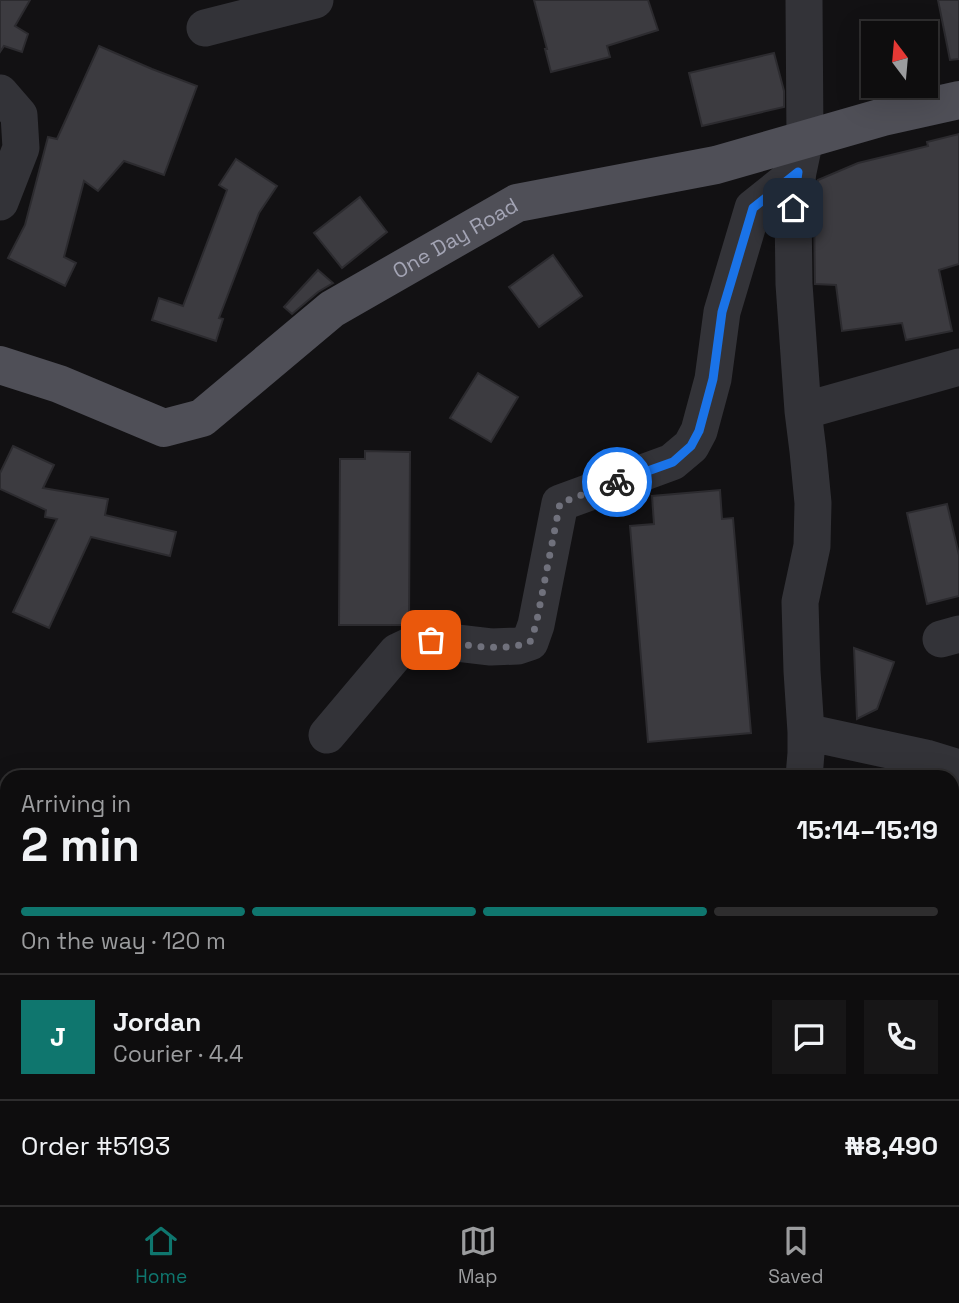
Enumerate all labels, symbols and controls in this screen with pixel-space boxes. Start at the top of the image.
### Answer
north arrow [861,21,938,98]
map controls [861,21,938,98]
pin [763,178,823,238]
icon: home [774,189,812,227]
street label: One Day Road [388,191,523,284]
courier [582,447,652,517]
icon: bike [598,463,636,501]
pin [401,610,461,670]
icon: bag [412,621,450,659]
text: Arriving in [21,789,131,819]
text: 15:14–15:19 [797,813,938,847]
text: 2 min [21,816,140,874]
text: On the way · 120 m [21,926,226,956]
button: chat [772,1000,846,1074]
button: phone [864,1000,938,1074]
text: Jordan [113,1005,201,1039]
text: J [50,1020,66,1054]
text: Courier · 4.4 [113,1039,243,1069]
text: Order #5193 [21,1129,170,1163]
text: ₦8,490 [844,1129,938,1163]
tab: Home [135,1222,187,1289]
tab: Map [458,1222,497,1289]
tab: Saved [768,1222,824,1289]

